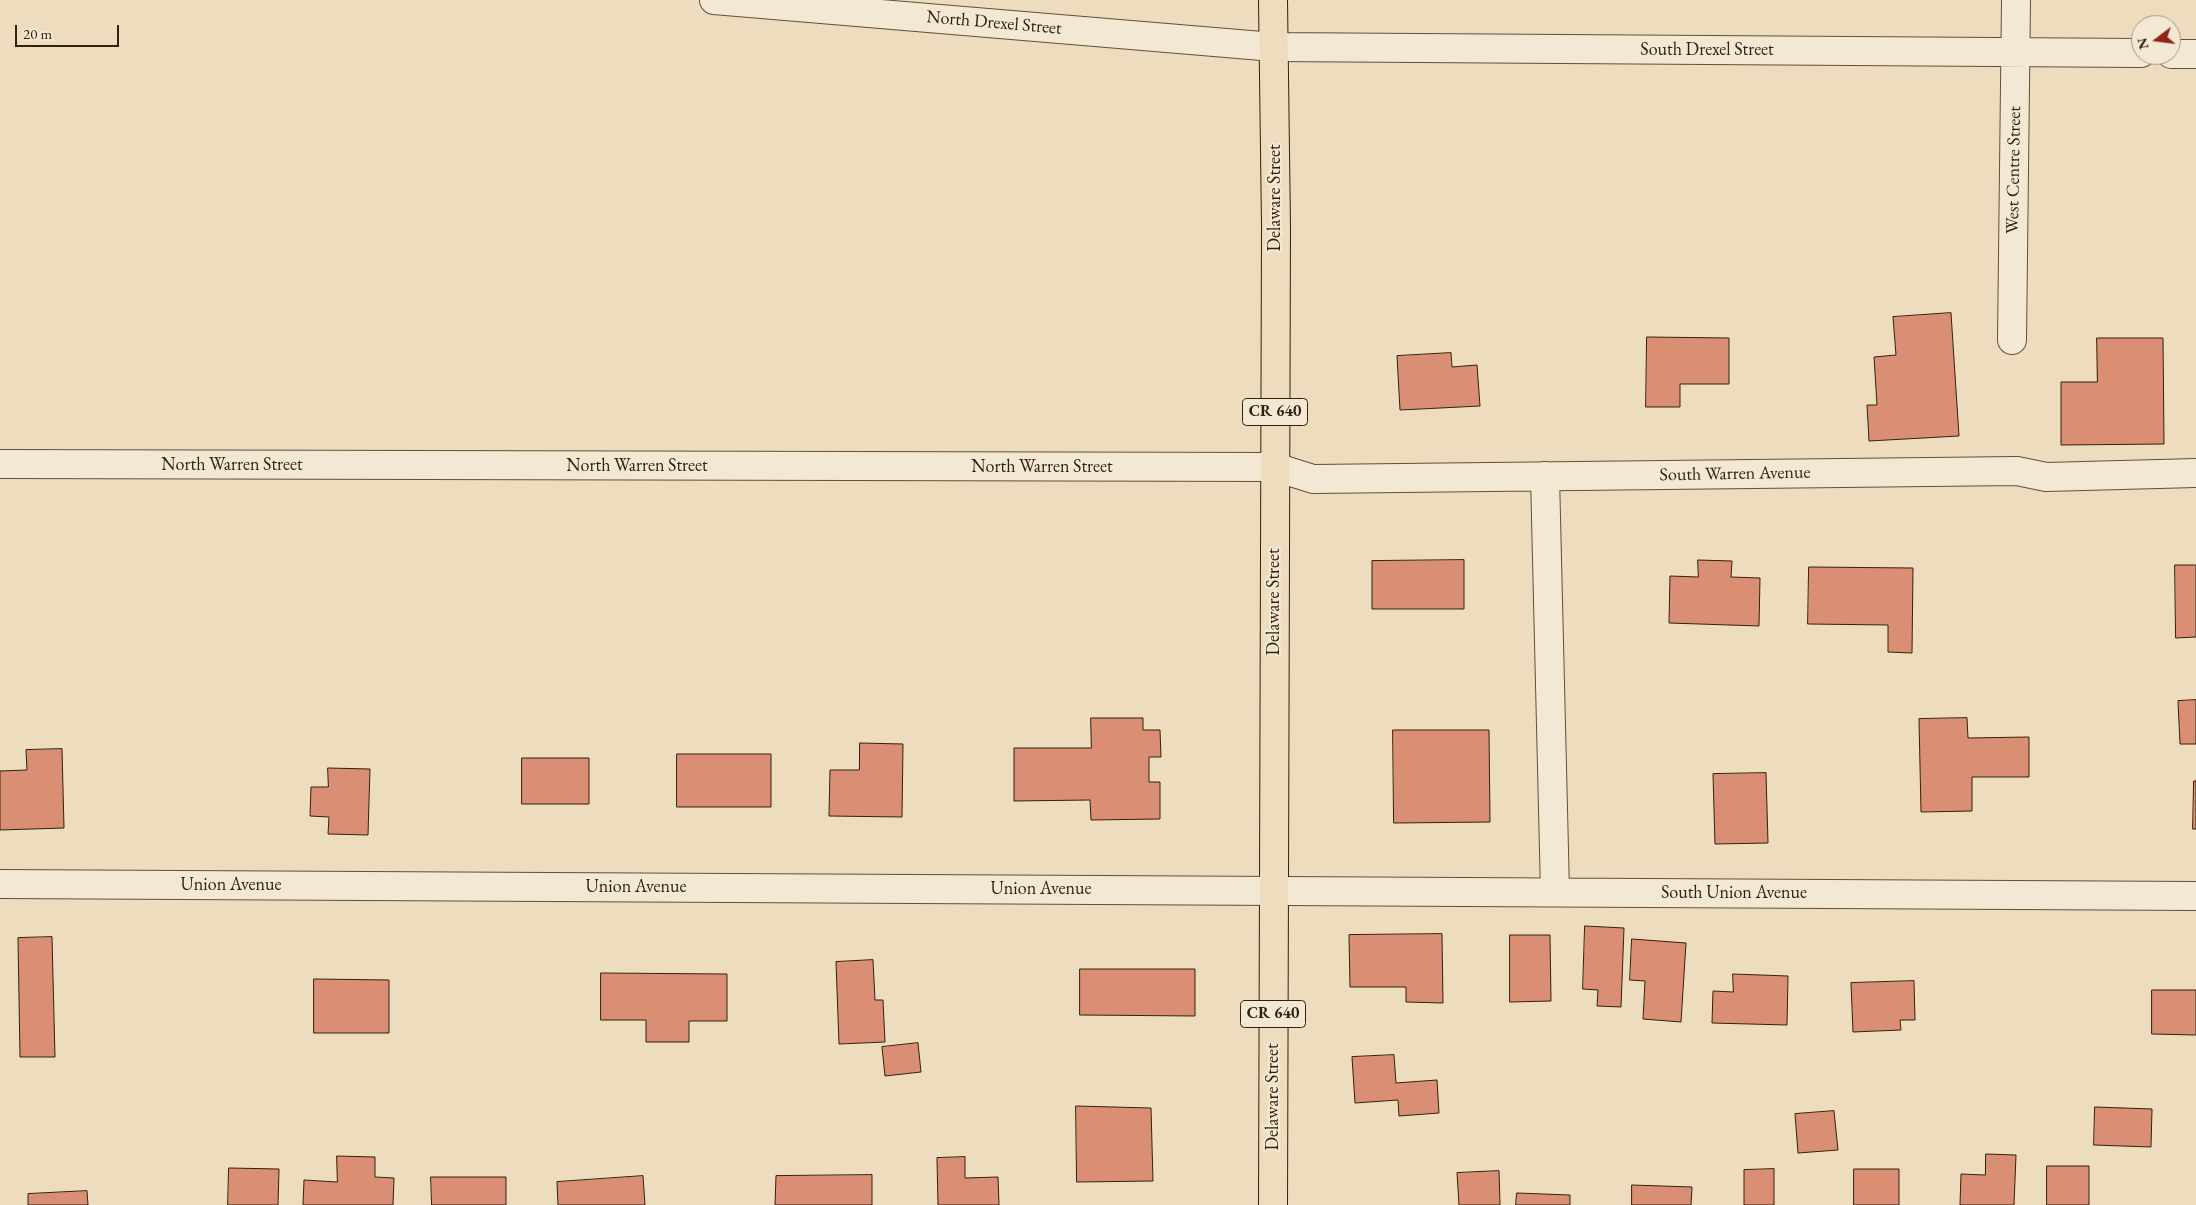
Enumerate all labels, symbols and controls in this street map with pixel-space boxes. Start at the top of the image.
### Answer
street label: North Drexel Street [925,6,1063,40]
scale bar [18,15,121,47]
north arrow [2131,15,2181,65]
text: 20 m [23,24,52,43]
text: N [2132,36,2153,51]
street label: South Drexel Street [1640,39,1774,61]
street label: West Centre Street [2002,106,2026,234]
street label: Delaware Street [1264,144,1286,252]
road number: CR 640 [1242,398,1308,426]
street label: North Warren Street [161,454,303,476]
street label: North Warren Street [566,455,708,477]
street label: North Warren Street [971,456,1113,478]
street label: South Warren Avenue [1659,462,1811,486]
street label: Delaware Street [1263,548,1285,656]
street label: Union Avenue [181,874,281,896]
street label: Union Avenue [586,876,686,898]
street label: Union Avenue [991,878,1091,900]
street label: South Union Avenue [1661,882,1807,904]
road number: CR 640 [1240,1001,1306,1028]
street label: Delaware Street [1262,1043,1284,1151]

